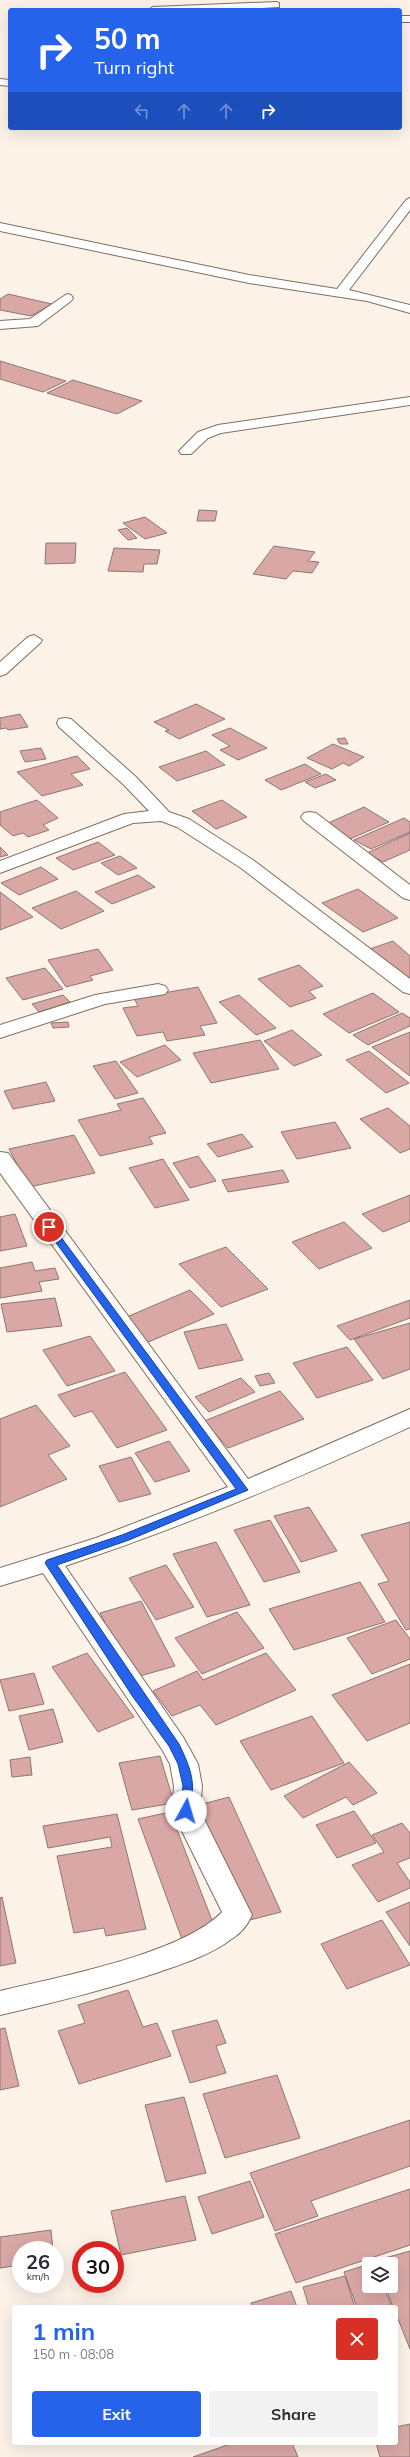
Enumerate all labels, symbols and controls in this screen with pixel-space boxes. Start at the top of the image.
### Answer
text: 50 m [94,21,160,56]
icon: right [28,24,80,76]
text: Turn right [94,56,174,79]
icon: left [131,100,153,122]
icon: ahead [173,100,195,122]
icon: ahead [215,100,237,122]
icon: right [257,100,279,122]
pin [32,1210,66,1244]
icon: arrive [38,1216,60,1238]
position arrow [165,1790,207,1832]
speed limit sign: 30 [72,2241,124,2293]
text: 26 [26,2249,50,2274]
map controls [362,2257,398,2293]
button: layers [362,2257,398,2293]
text: km/h [27,2270,49,2283]
text: 1 min [32,2316,95,2346]
button: close [336,2318,378,2360]
text: 150 m · 08:08 [32,2346,114,2362]
button: Exit [32,2391,201,2437]
button: Share [209,2391,378,2437]

